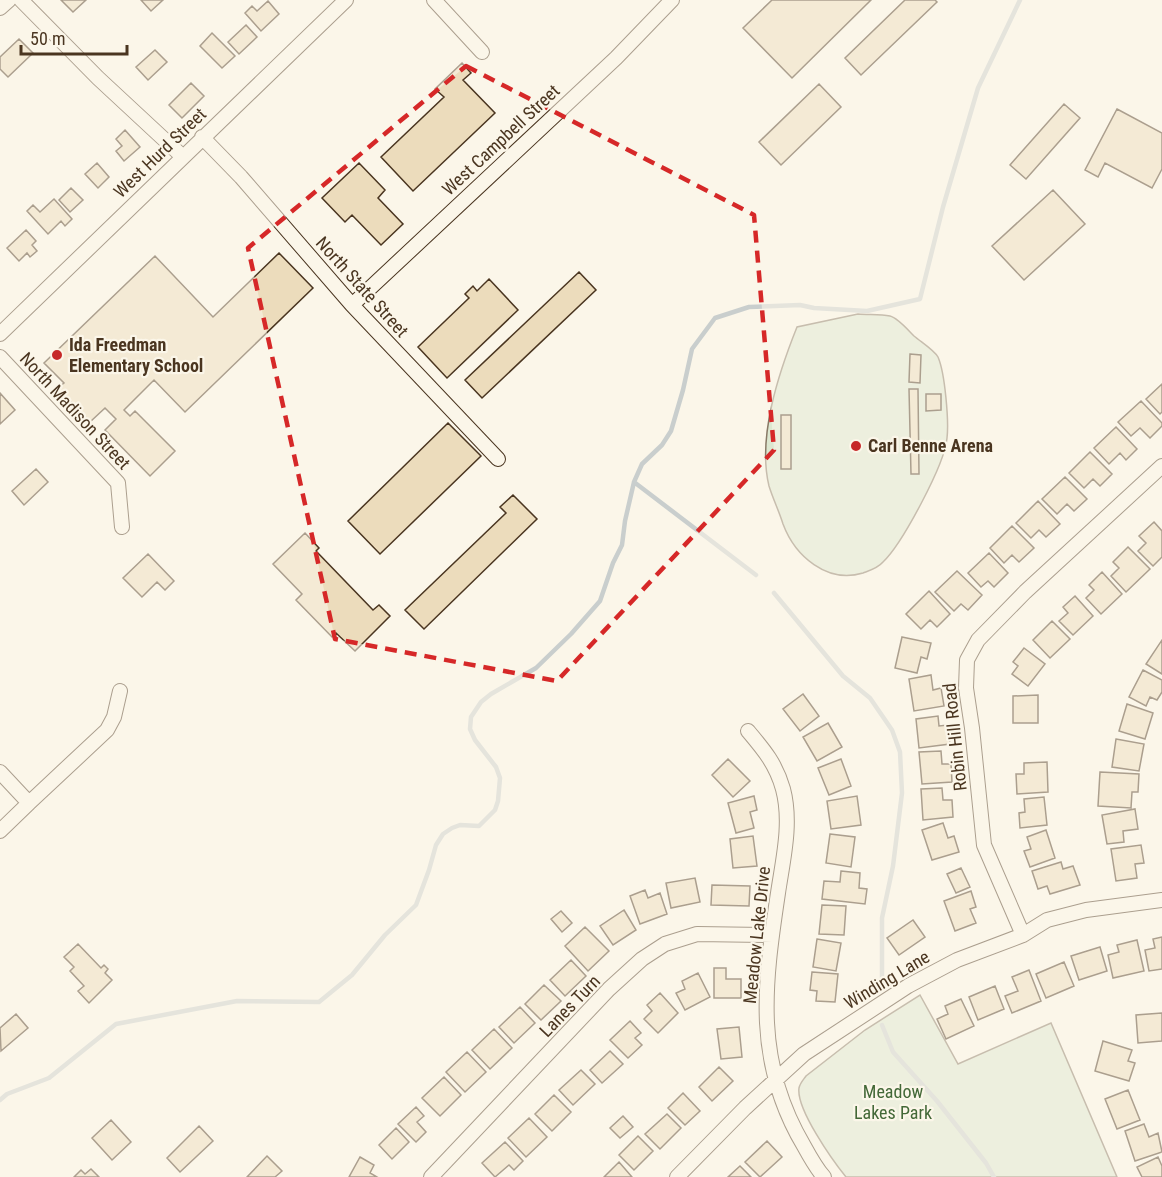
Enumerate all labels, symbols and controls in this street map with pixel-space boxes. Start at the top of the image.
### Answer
scale bar [21,18,128,56]
text: 50 m [30,28,65,49]
street label: West Campbell Street [438,80,564,199]
street label: West Hurd Street [109,103,210,202]
street label: North State Street [312,232,413,341]
place label: Ida Freedman Elementary School [69,334,203,376]
street label: North Madison Street [16,348,135,473]
marker: Ida Freedman Elementary School [50,348,64,362]
place label: Carl Benne Arena [868,435,993,456]
marker: Carl Benne Arena [849,439,863,453]
street label: Robin Hill Road [938,682,971,792]
street label: Meadow Lake Drive [739,865,774,1005]
street label: Winding Lane [840,946,933,1013]
street label: Lanes Turn [535,970,604,1041]
park label: Meadow Lakes Park [854,1081,932,1123]

